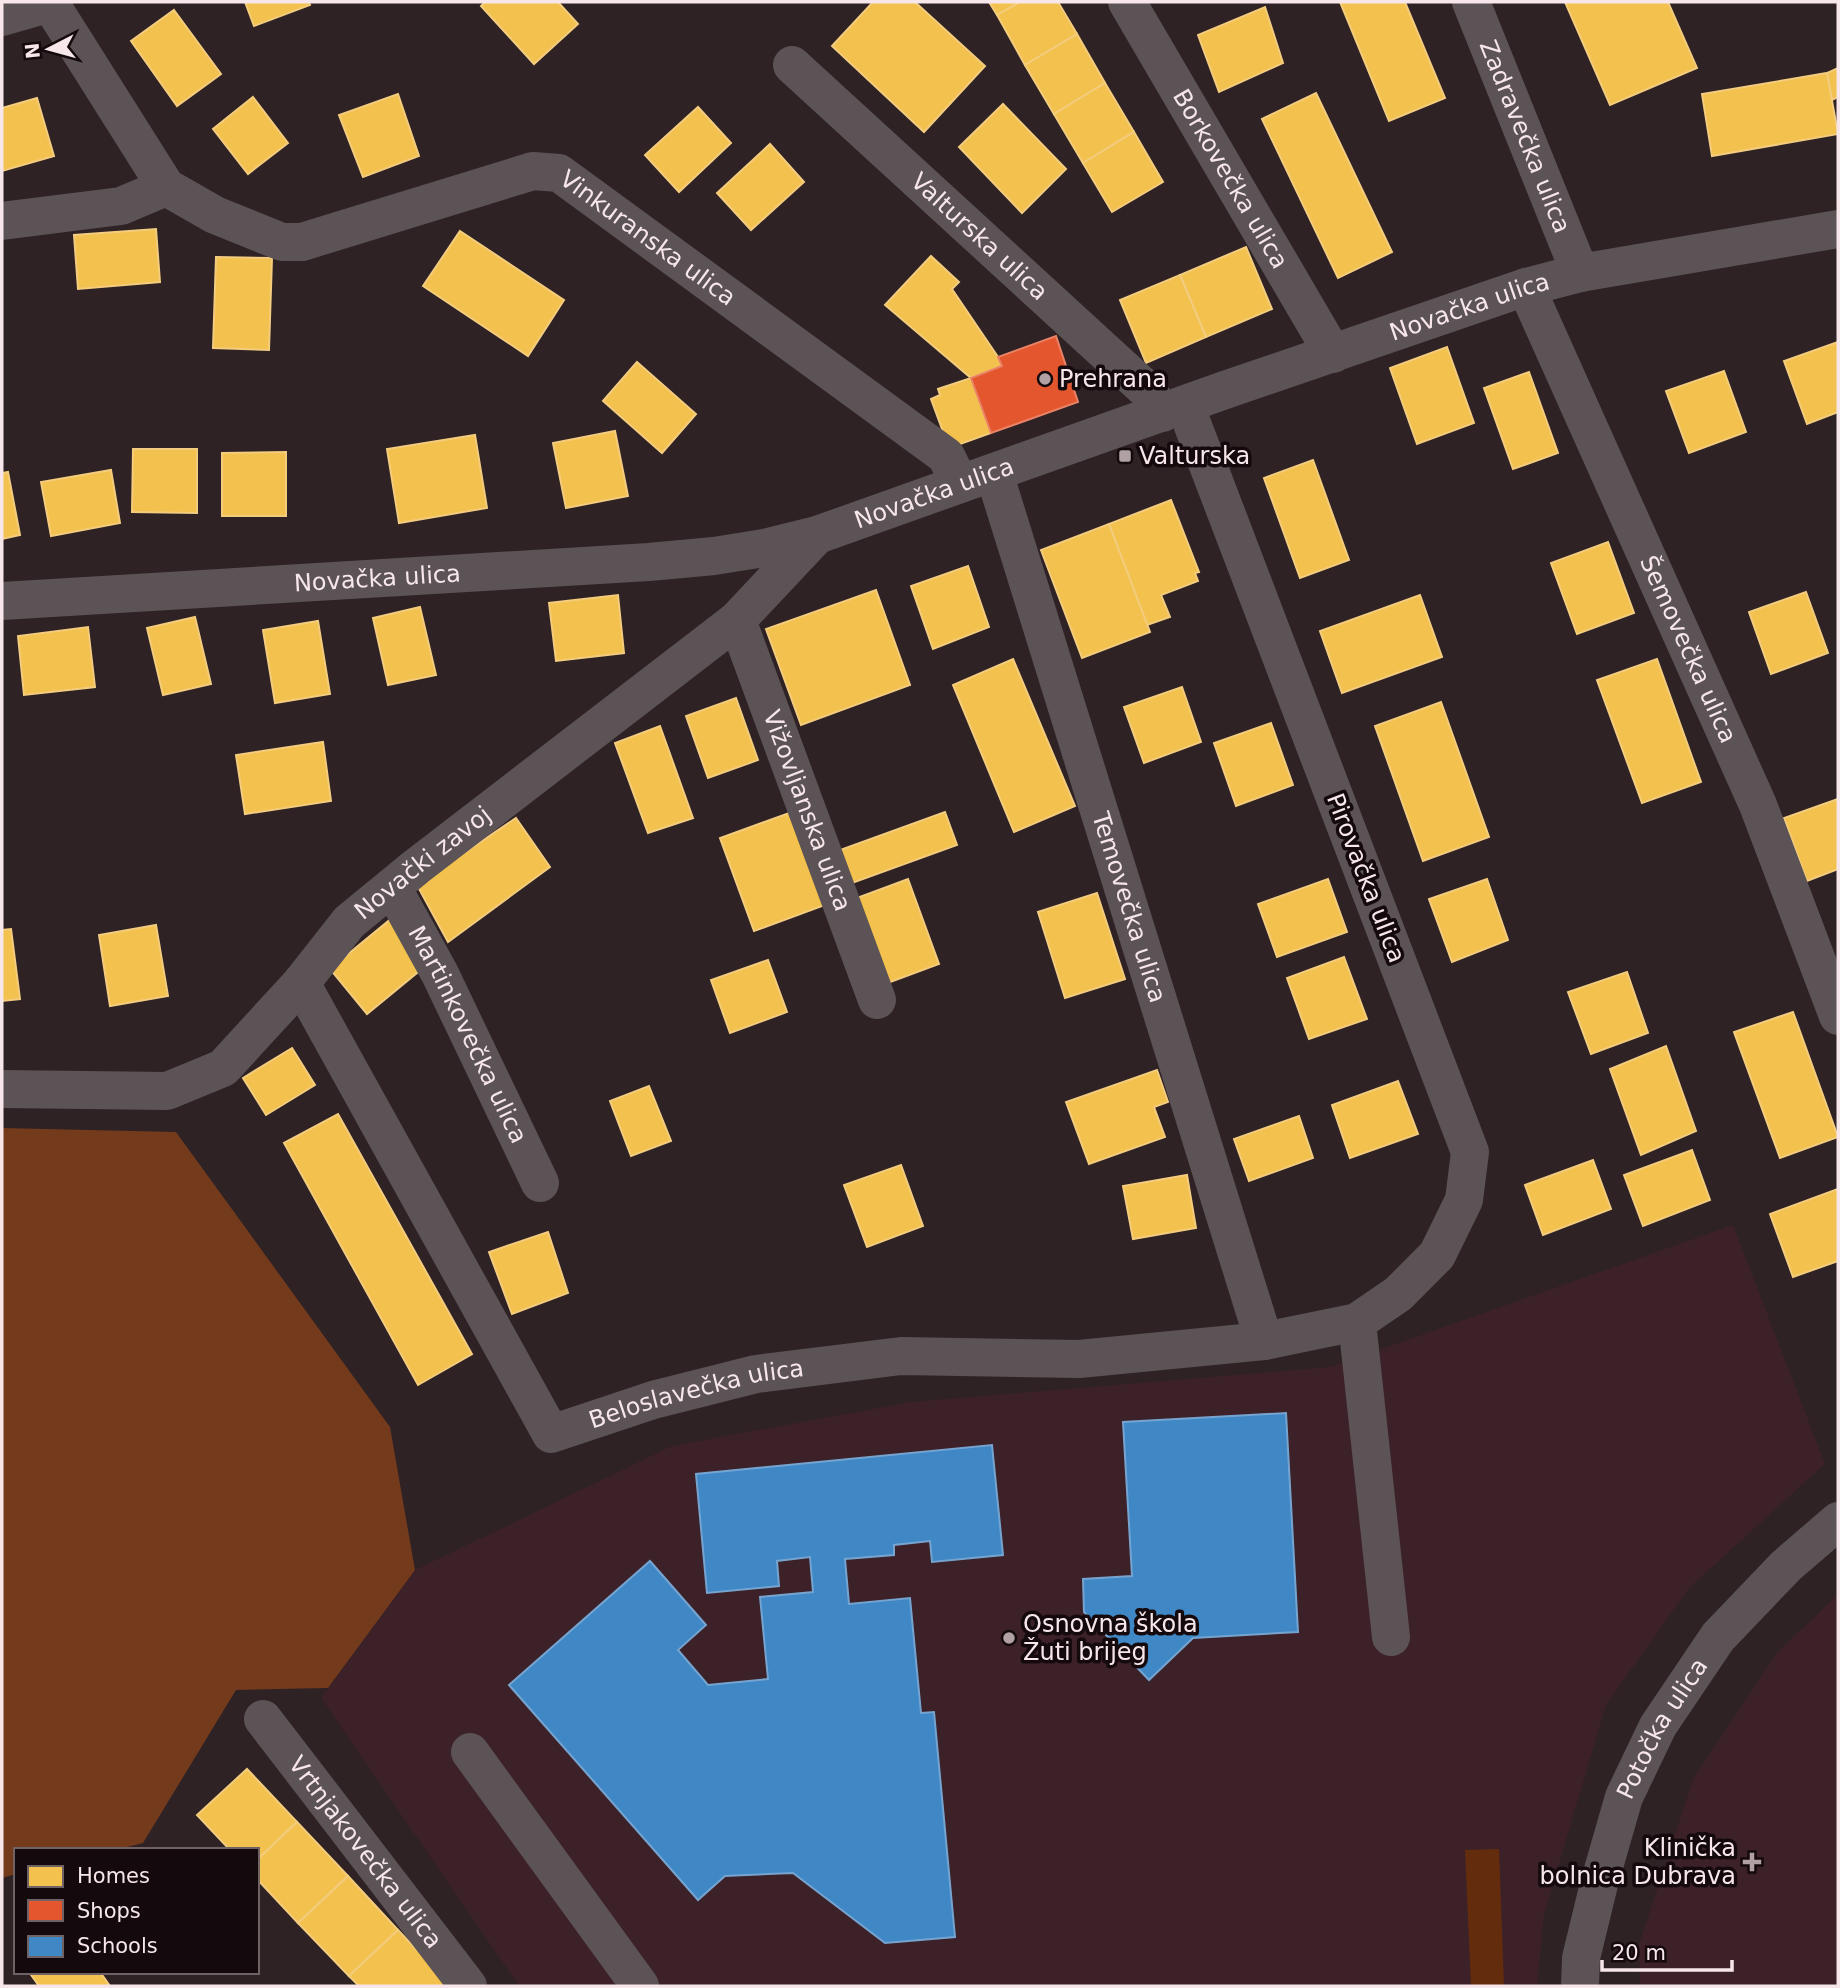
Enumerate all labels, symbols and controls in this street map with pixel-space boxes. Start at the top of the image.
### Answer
north arrow [14,14,84,84]
street label: Zadravečka ulica [1474,36,1576,237]
text: N [20,42,44,60]
street label: Borkovečka ulica [1167,84,1294,274]
street label: Vinkuranska ulica [554,164,741,311]
street label: Valturska ulica [905,167,1053,306]
street label: Novačka ulica [1386,267,1553,347]
place label: Prehrana [1059,365,1167,393]
marker: Prehrana [1037,371,1053,387]
place label: Valturska [1139,442,1250,470]
marker: Valturska [1117,448,1133,464]
street label: Novačka ulica [851,452,1018,535]
street label: Šemovečka ulica [1634,550,1742,747]
street label: Novačka ulica [293,559,462,597]
street label: Vižovljanska ulica [757,706,857,915]
street label: Pirovačka ulica [1321,789,1411,967]
street label: Novački zavoj [349,801,496,926]
street label: Temovečka ulica [1086,808,1172,1006]
street label: Martinkovečka ulica [402,921,533,1148]
street label: Beloslavečka ulica [585,1354,805,1434]
place label: Osnovna škola Žuti brijeg [1023,1610,1198,1666]
marker: Osnovna škola Žuti brijeg [1001,1630,1017,1646]
street label: Potočka ulica [1611,1653,1714,1804]
street label: Vrtnjakovečka ulica [283,1751,448,1954]
place label: Klinička bolnica Dubrava [1540,1834,1736,1890]
legend [14,1848,259,1974]
marker: Klinička bolnica Dubrava [1742,1852,1762,1872]
text: Homes [77,1864,150,1888]
text: Shops [77,1899,141,1923]
scale bar [1602,1928,1731,1972]
text: Schools [77,1934,158,1958]
text: 20 m [1612,1941,1666,1965]

